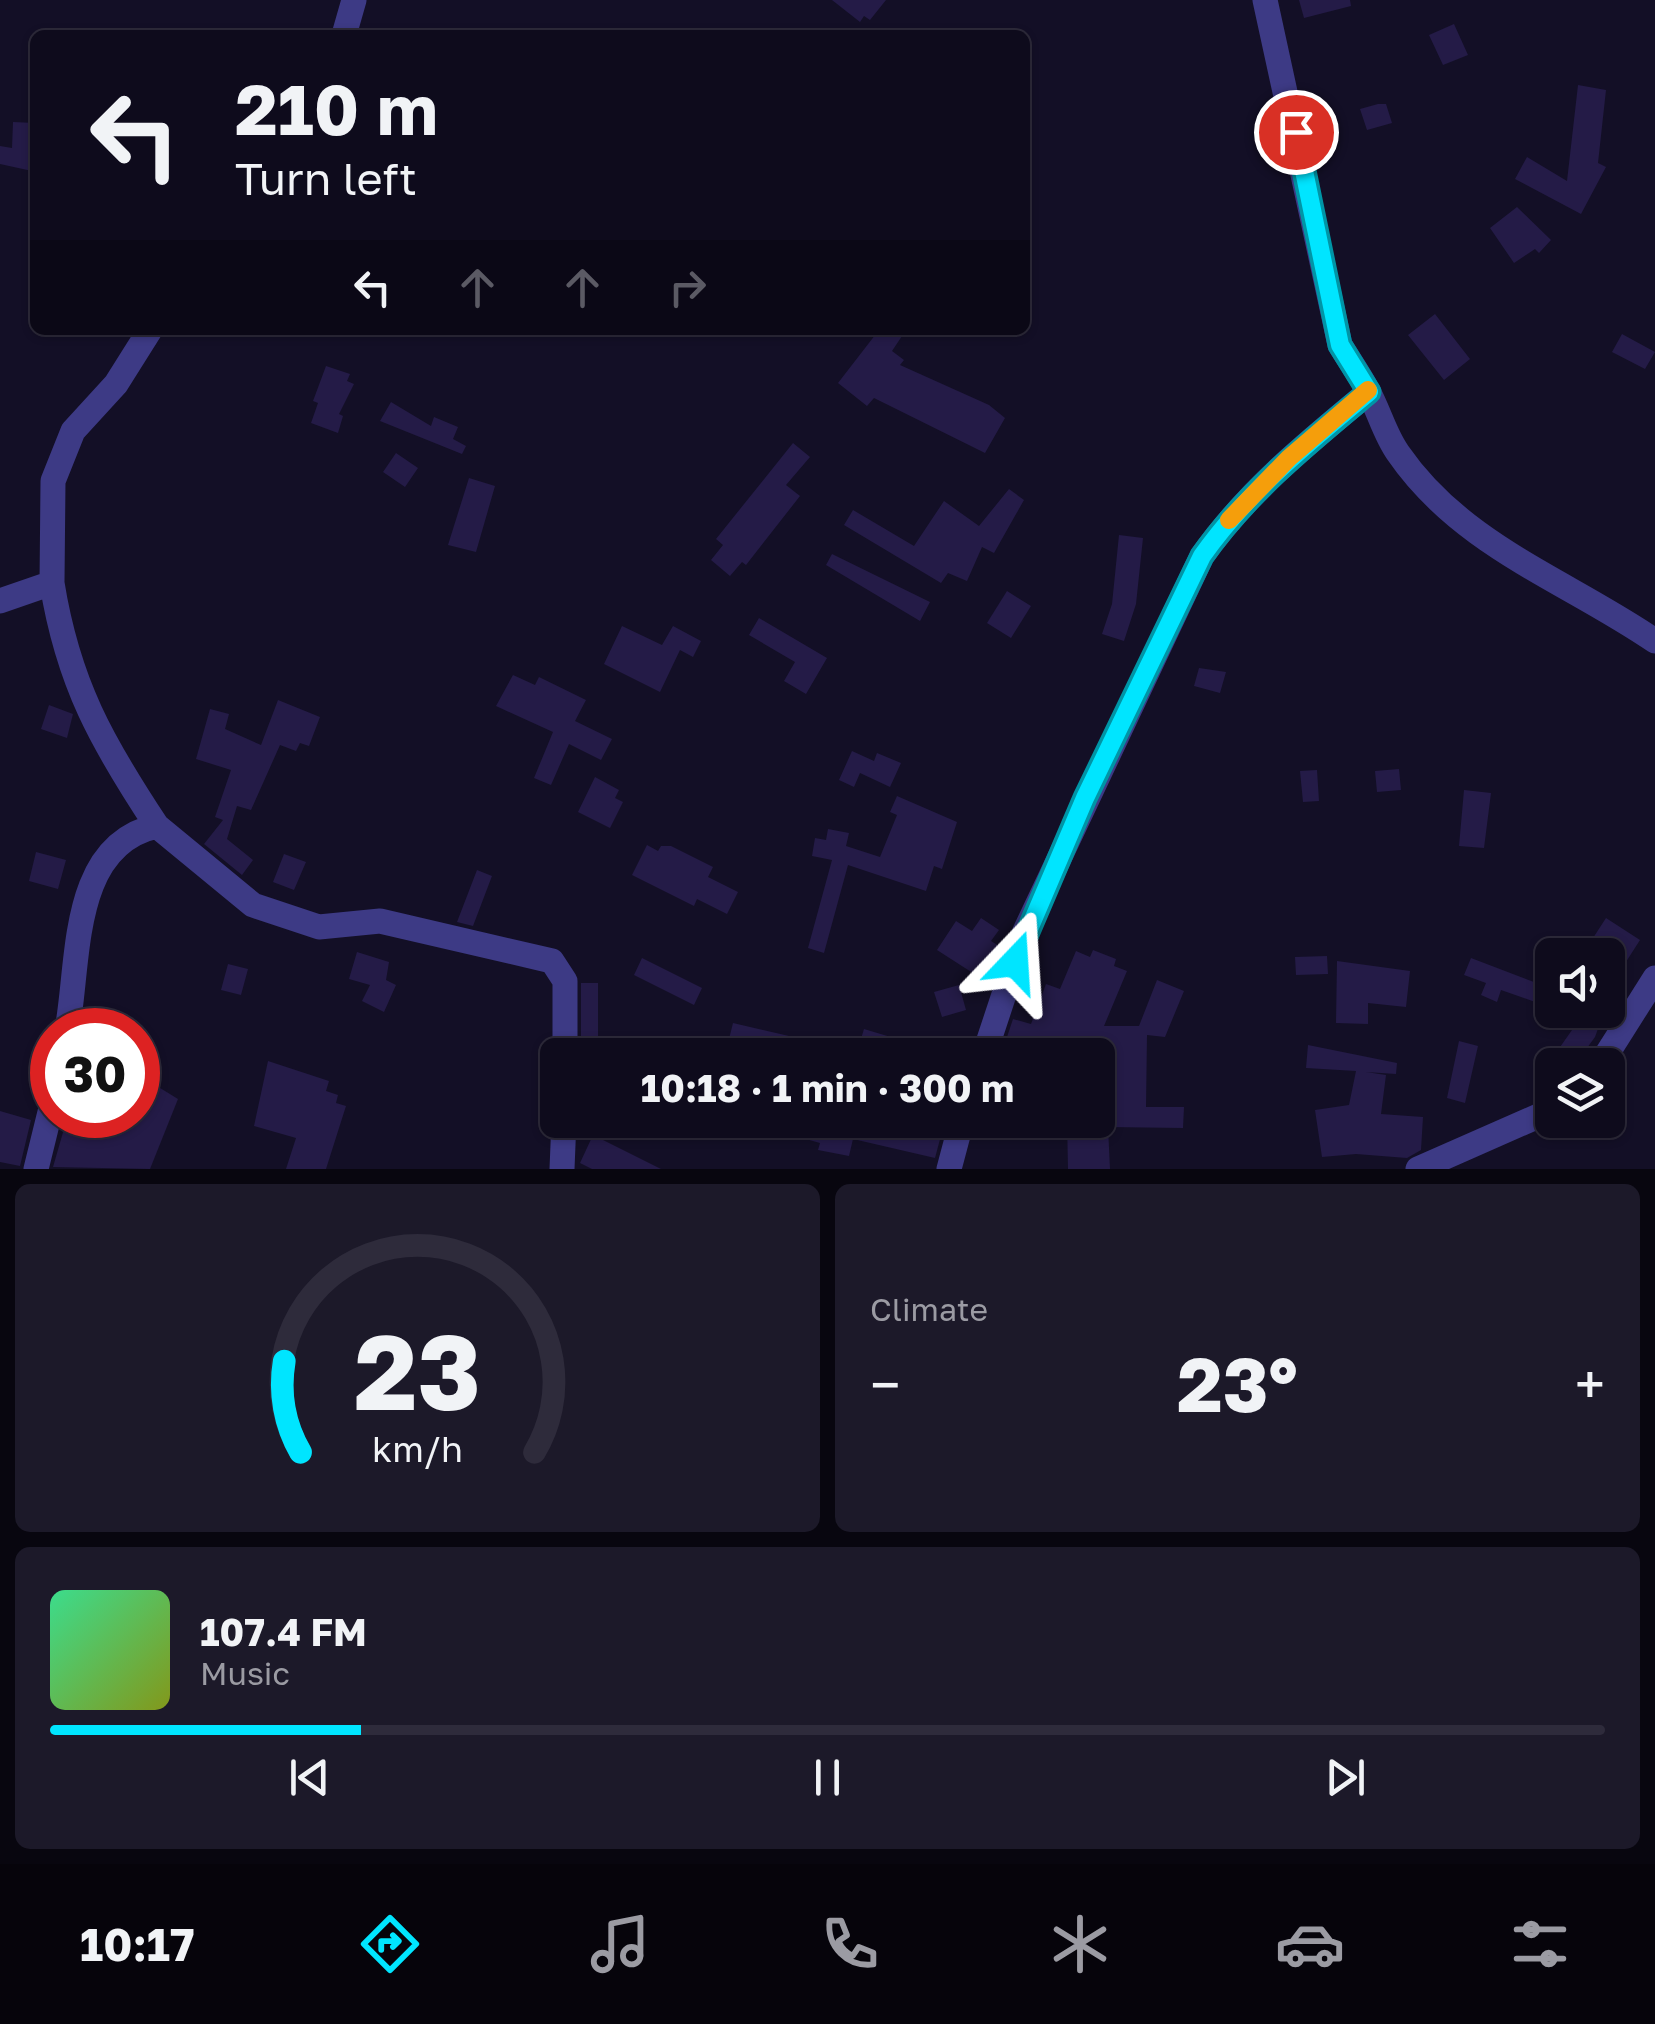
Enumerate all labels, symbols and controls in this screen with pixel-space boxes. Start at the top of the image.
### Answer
text: 210 m [235,66,438,150]
icon: left [70,70,200,200]
pin [1254,90,1339,175]
icon: arrive [1269,105,1324,160]
text: Turn left [235,151,417,205]
icon: left [345,260,400,315]
icon: ahead [450,260,505,315]
icon: ahead [555,260,610,315]
icon: right [660,260,715,315]
position arrow [963,910,1067,1014]
map controls [1535,938,1625,1138]
button: sound [1535,938,1625,1028]
speed limit sign: 30 [30,1008,160,1138]
button: layers [1535,1048,1625,1138]
text: 10:18 · 1 min · 300 m [641,1065,1014,1110]
text: Climate [870,1290,988,1328]
text: 23 [354,1308,481,1433]
text: 23° [1177,1338,1298,1429]
text: − [870,1351,900,1417]
text: + [1575,1351,1605,1417]
text: km/h [372,1427,463,1470]
text: 107.4 FM [200,1609,367,1654]
text: Music [200,1654,290,1692]
icon: previous [282,1750,337,1805]
icon: pause [800,1750,855,1805]
icon: next [1318,1750,1373,1805]
icon: directions [355,1909,425,1979]
icon: music [585,1909,655,1979]
icon: phone [815,1909,885,1979]
icon: climate [1045,1909,1115,1979]
icon: car [1275,1909,1345,1979]
icon: filters [1505,1909,1575,1979]
text: 10:17 [80,1917,195,1971]

